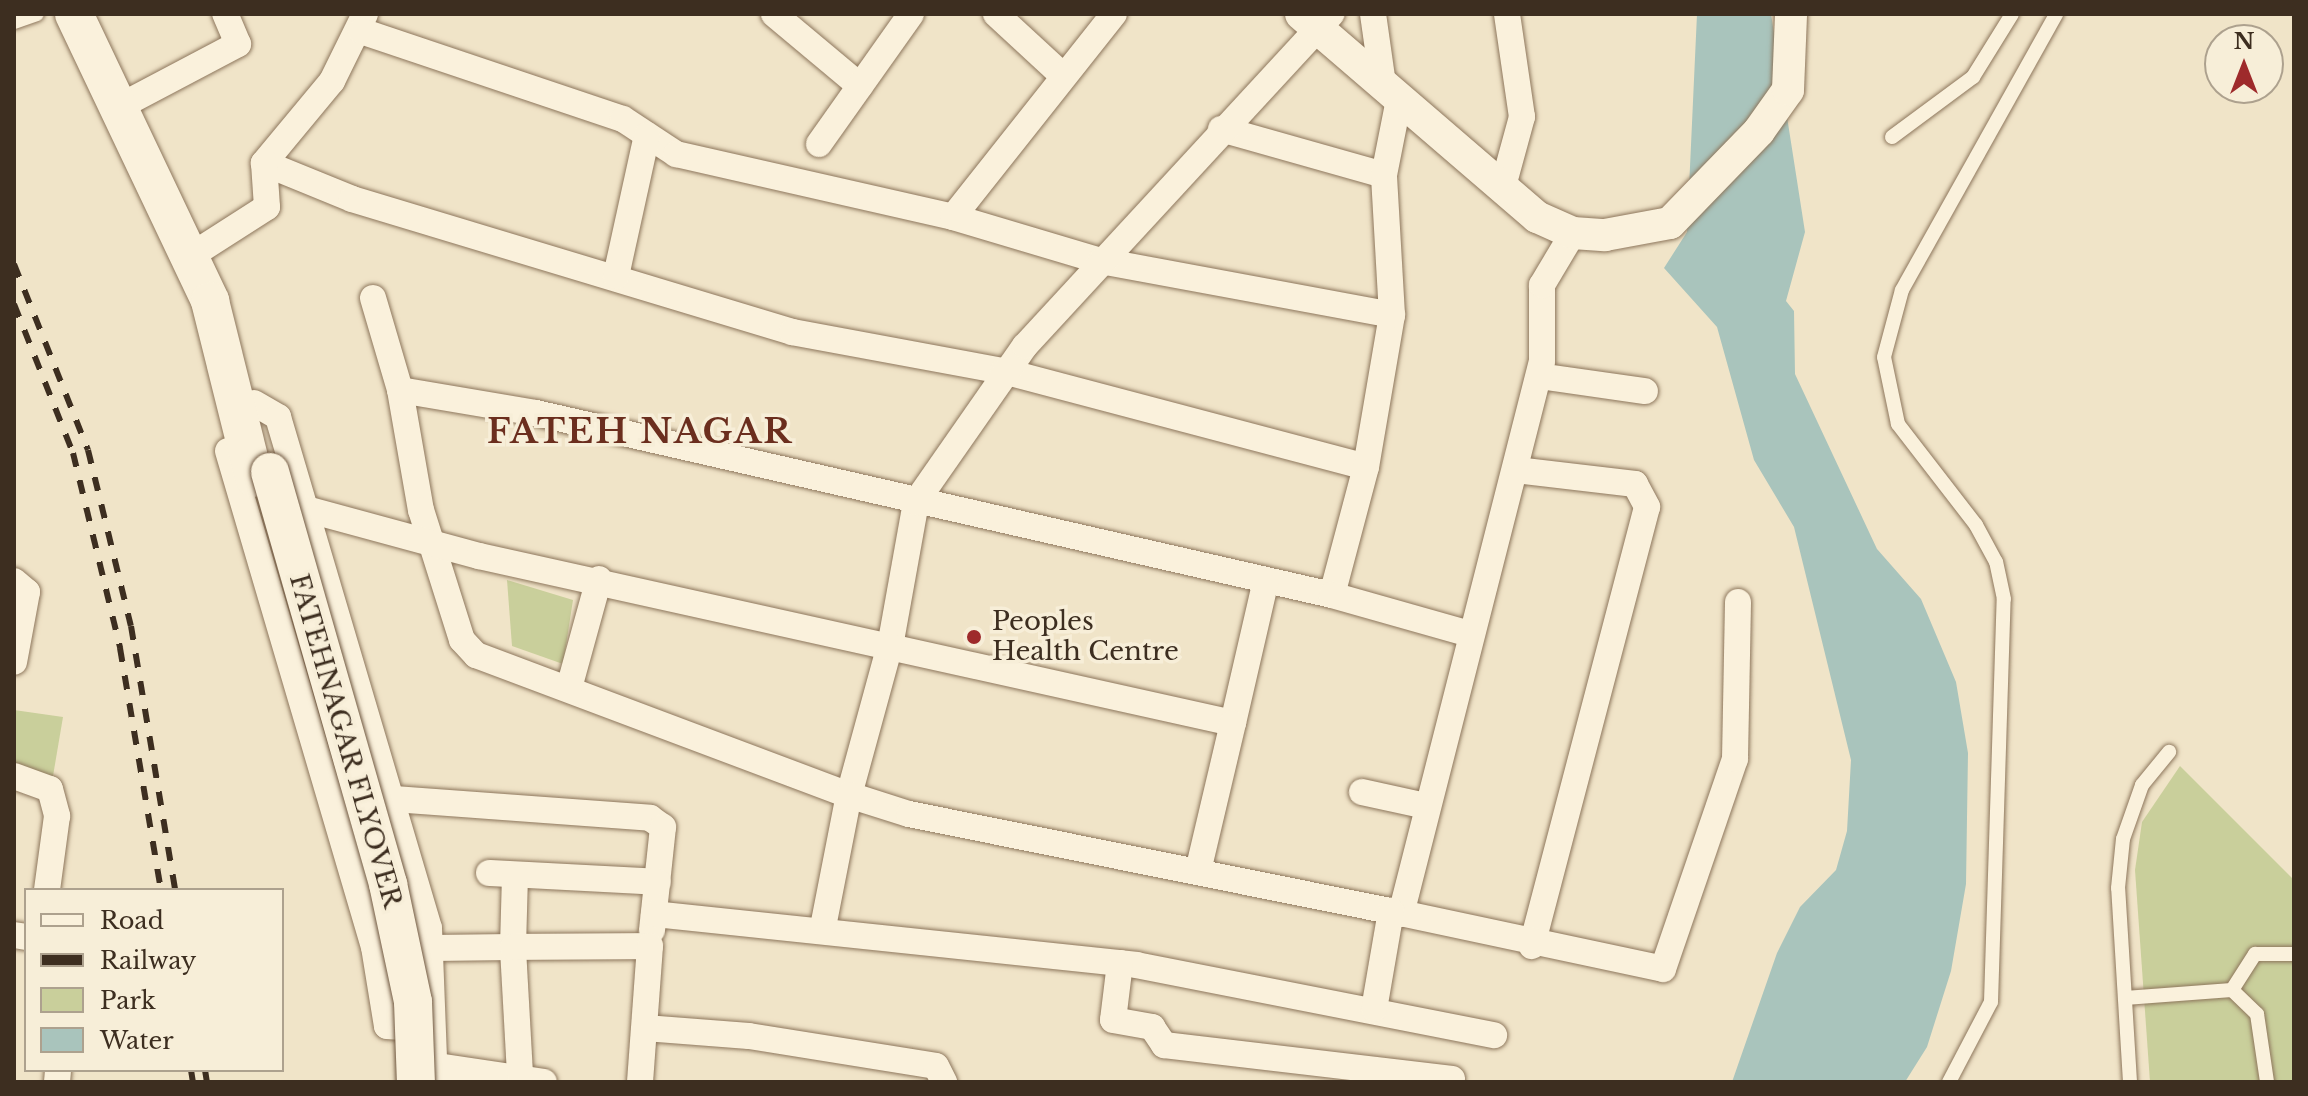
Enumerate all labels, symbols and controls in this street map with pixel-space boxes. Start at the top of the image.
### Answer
north arrow [2204,24,2284,104]
text: N [2234,28,2254,55]
district label: FATEH NAGAR [487,412,793,452]
street label: FATEHNAGAR FLYOVER [282,570,408,912]
place label: Peoples Health Centre [992,606,1179,668]
marker: Peoples Health Centre [963,626,985,648]
legend [24,888,284,1072]
text: Road [100,906,164,935]
text: Railway [100,946,196,975]
text: Park [100,986,156,1015]
text: Water [100,1026,174,1055]

